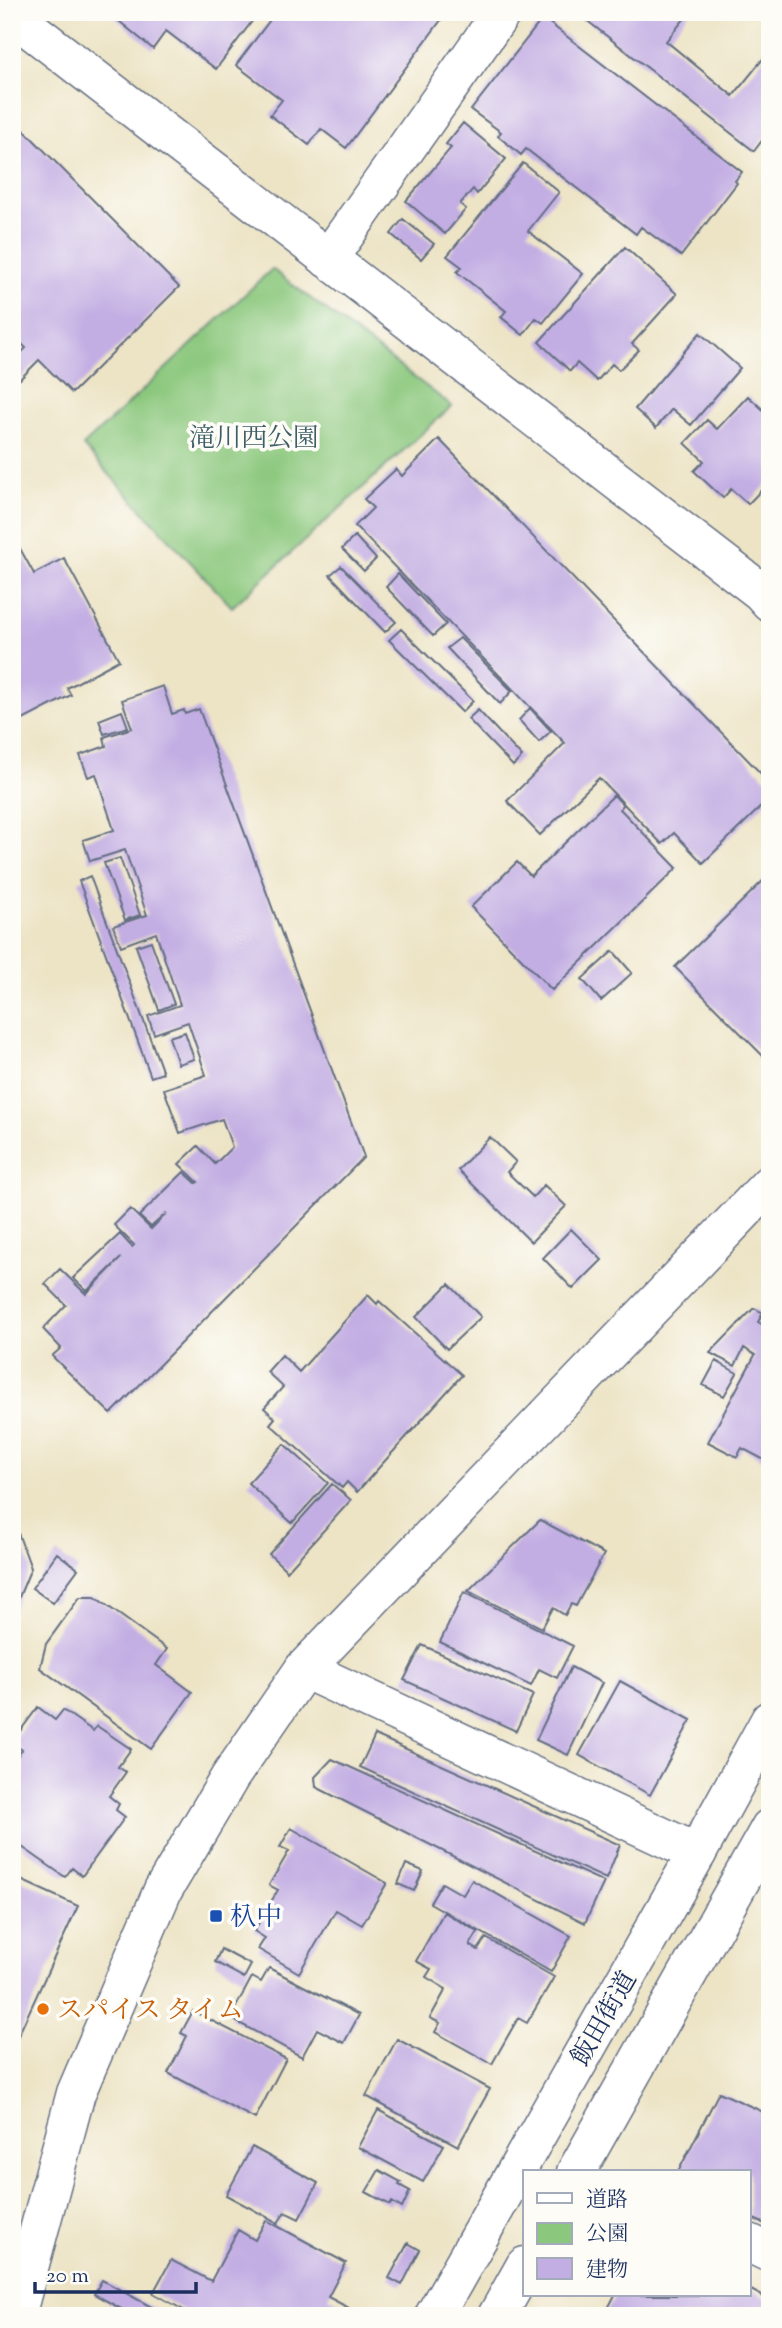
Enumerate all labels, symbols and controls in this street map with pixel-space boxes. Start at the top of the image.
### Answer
park label: 滝川西公園 [189,421,319,458]
place label: 杁中 [230,1900,282,1937]
marker: 杁中 [208,1908,224,1924]
street label: 飯田街道 [563,1965,647,2074]
place label: スパイス タイム [57,1993,244,2030]
marker: スパイス タイム [35,2001,51,2017]
legend [523,2170,750,2296]
text: 道路 [586,2186,628,2216]
text: 公園 [586,2220,628,2250]
scale bar [35,2251,196,2295]
text: 建物 [586,2256,628,2286]
text: 20 m [46,2262,89,2292]

